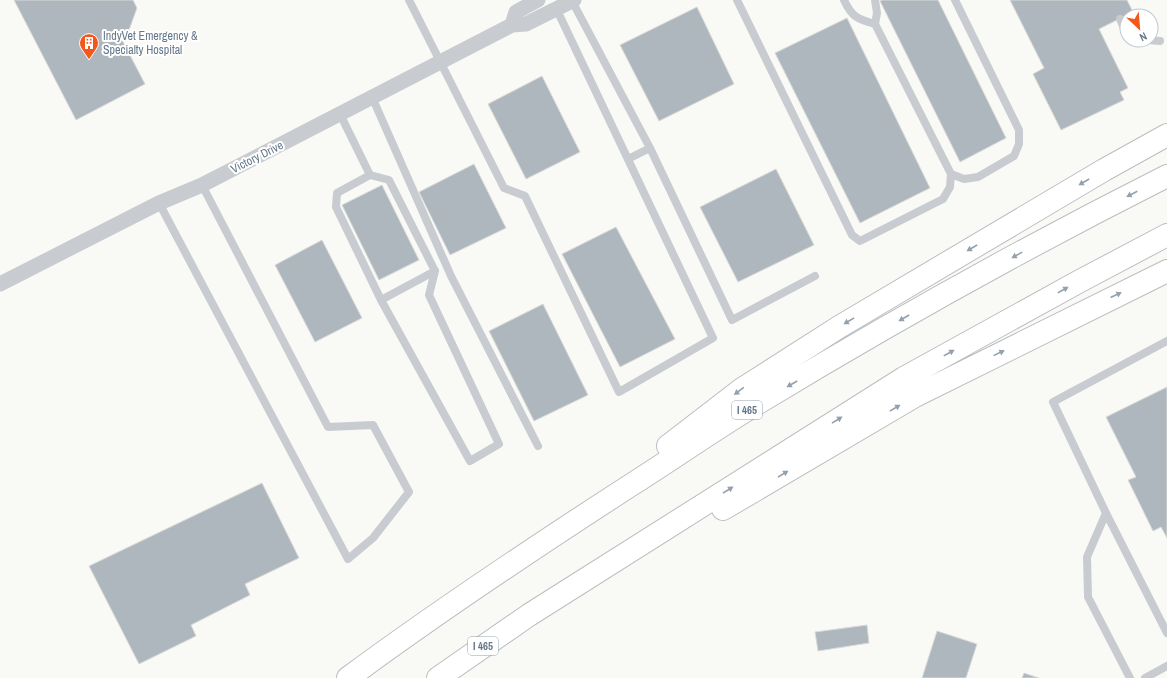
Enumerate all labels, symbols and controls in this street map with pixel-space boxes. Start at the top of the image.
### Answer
north arrow [1119,8,1159,48]
place label: IndyVet Emergency & Specialty Hospital [103,28,198,58]
text: N [1137,29,1149,45]
building icon: IndyVet Emergency & Specialty Hospital [78,32,100,60]
street label: Victory Drive [228,137,286,177]
one-way arrow [1078,178,1090,185]
one-way arrow [1126,191,1138,197]
one-way arrow [966,244,978,251]
one-way arrow [1011,251,1023,258]
one-way arrow [1057,287,1068,294]
one-way arrow [1110,292,1121,298]
one-way arrow [898,315,910,322]
one-way arrow [843,318,855,325]
one-way arrow [943,350,955,356]
one-way arrow [993,350,1005,356]
one-way arrow [786,380,798,387]
one-way arrow [733,387,744,395]
road number: I 465 [732,401,762,419]
one-way arrow [889,404,901,411]
one-way arrow [832,416,843,424]
one-way arrow [778,470,788,478]
one-way arrow [722,486,734,493]
road number: I 465 [468,637,498,655]

